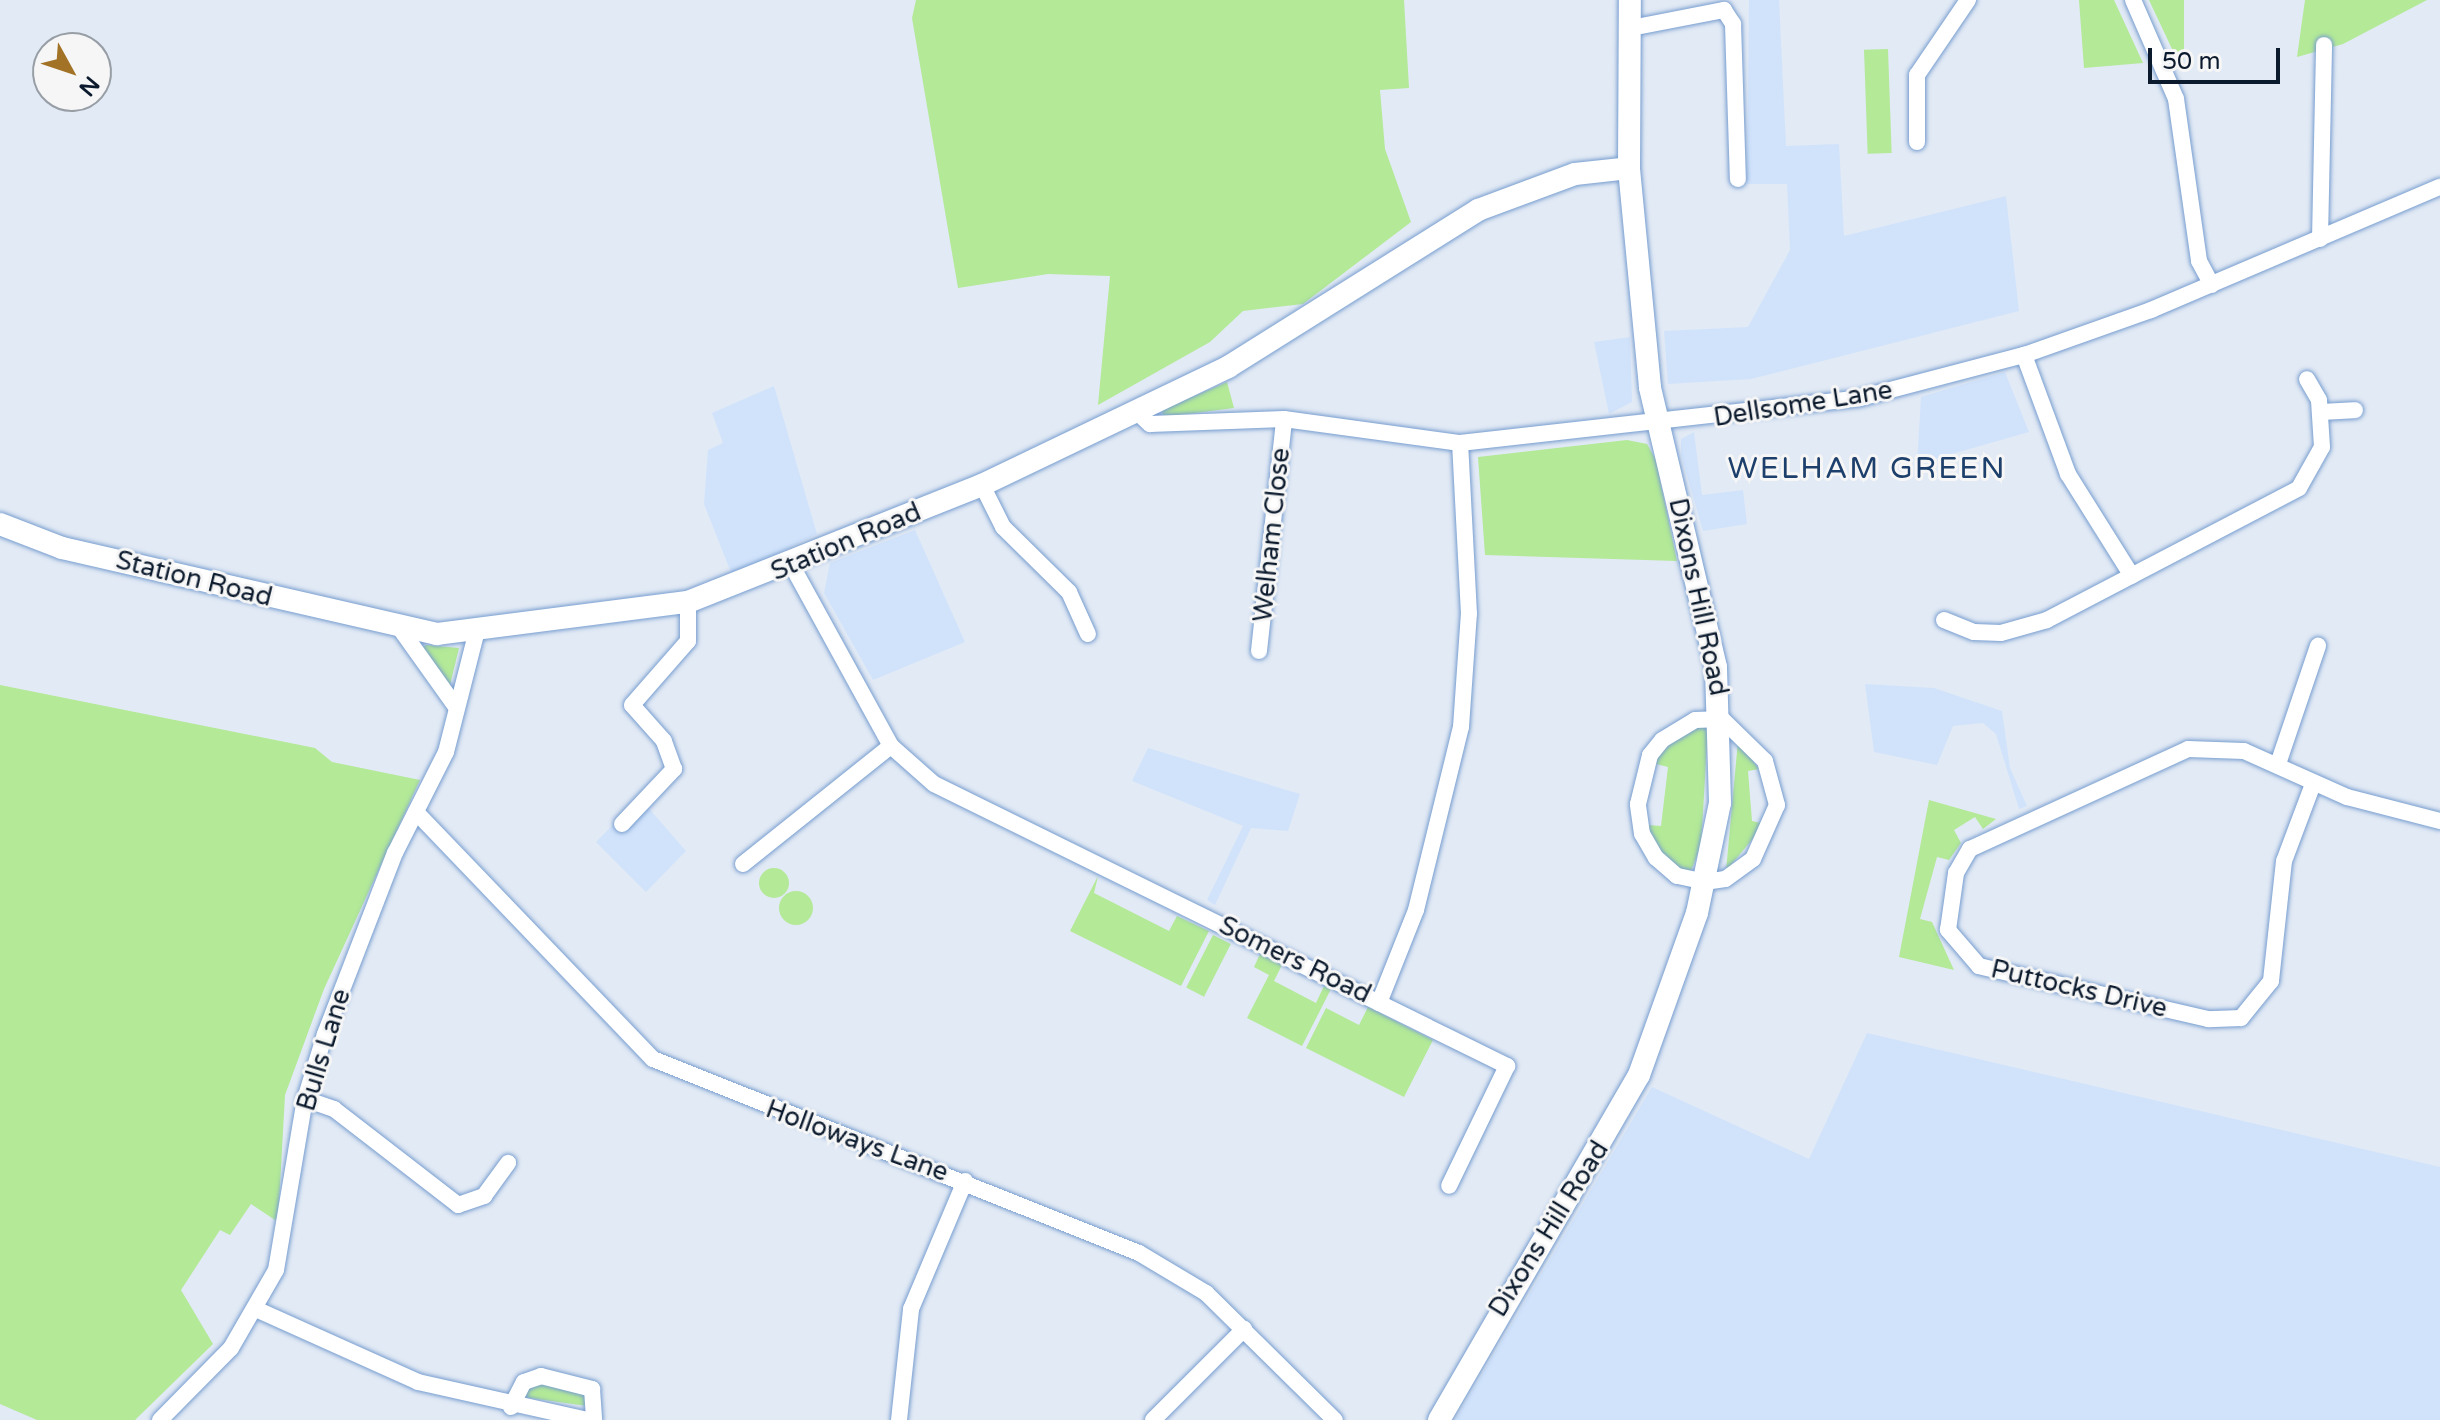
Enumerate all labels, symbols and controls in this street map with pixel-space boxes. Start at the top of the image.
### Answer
north arrow [32,32,112,112]
scale bar [2152,32,2284,82]
text: 50 m [2162,47,2220,76]
text: N [73,71,104,101]
street label: Dellsome Lane [1711,374,1895,434]
street label: Welham Close [1247,446,1297,624]
district label: WELHAM GREEN [1728,451,2006,487]
street label: Dixons Hill Road [1662,495,1734,699]
street label: Station Road [766,496,926,588]
street label: Station Road [113,545,275,613]
street label: Somers Road [1214,910,1376,1010]
street label: Puttocks Drive [1988,954,2170,1024]
street label: Bulls Lane [291,985,357,1115]
street label: Holloways Lane [762,1094,952,1188]
street label: Dixons Hill Road [1482,1135,1616,1323]

